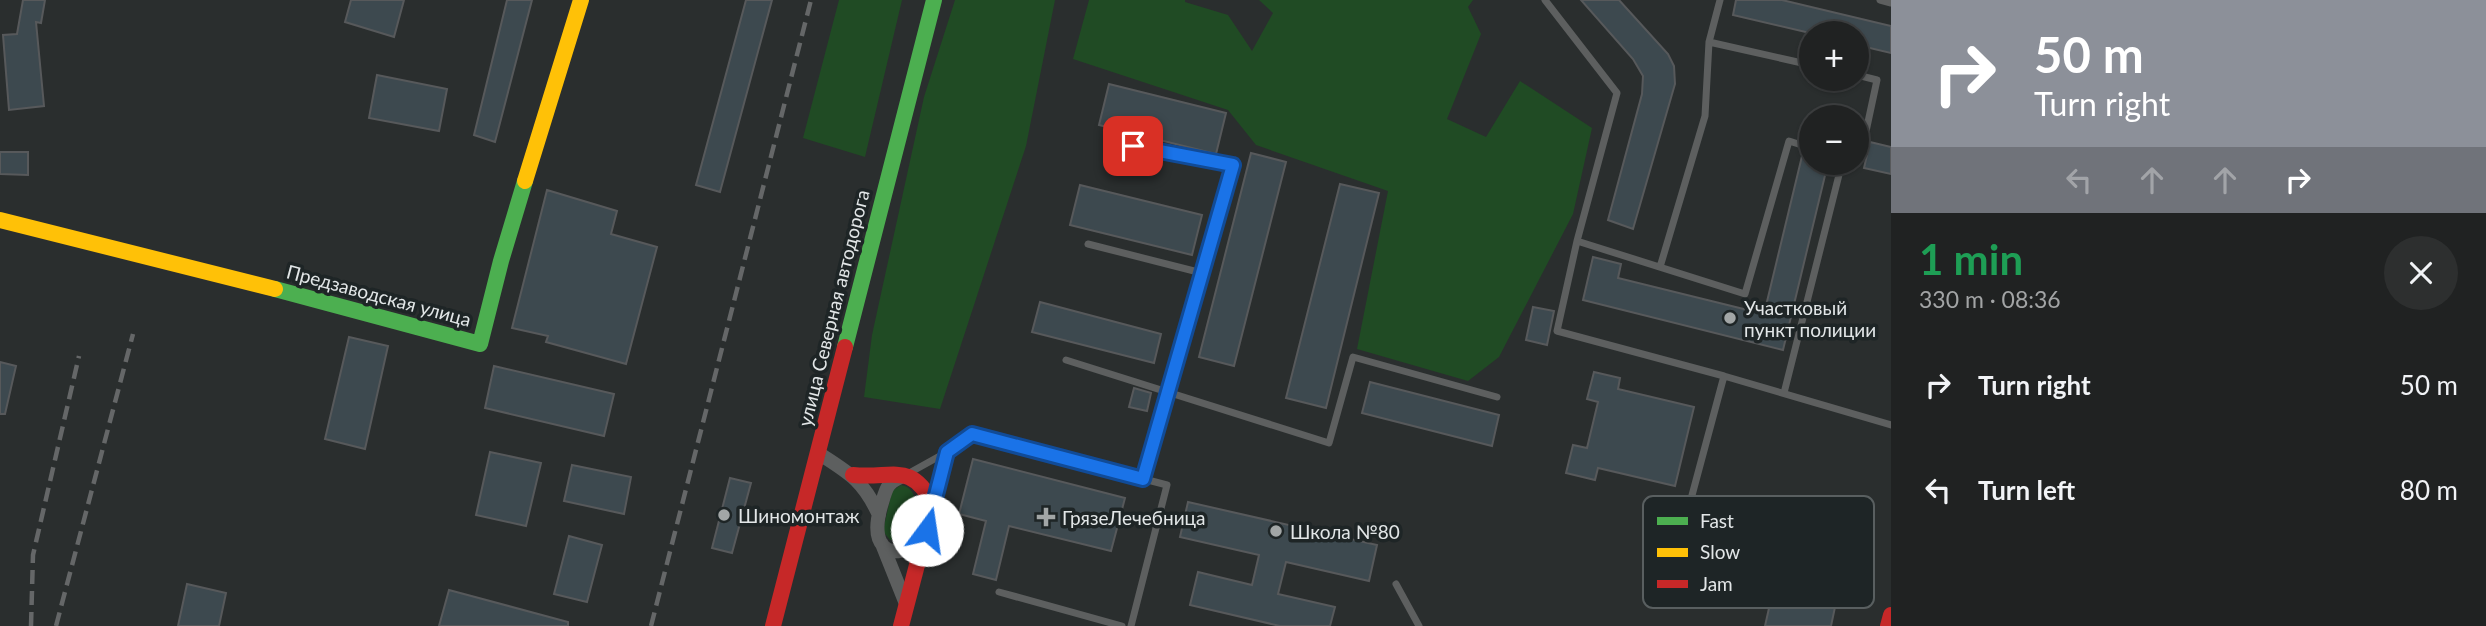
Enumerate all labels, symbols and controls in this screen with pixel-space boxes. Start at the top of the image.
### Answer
map controls [1799,21,1869,175]
button: + [1799,21,1869,91]
text: 50 m [2034,25,2144,83]
icon: right [1919,28,2010,119]
text: Turn right [2034,84,2170,123]
button: − [1799,105,1869,175]
pin [1103,116,1163,176]
icon: arrive [1114,127,1152,165]
icon: left [2060,161,2098,199]
icon: ahead [2133,161,2171,199]
icon: ahead [2206,161,2244,199]
icon: right [2279,161,2317,199]
street label: улица Северная автодорога [792,187,874,429]
text: 1 min [1919,234,2023,284]
button: close [2384,236,2458,310]
street label: Предзаводская улица [284,259,474,331]
text: 330 m · 08:36 [1919,285,2061,313]
place label: Участковый пункт полиции [1744,296,1876,341]
marker: Участковый пункт полиции [1722,310,1738,326]
icon: right [1919,366,1957,404]
text: Turn right [1978,369,2091,401]
text: 50 m [2400,369,2458,401]
icon: left [1919,471,1957,509]
text: Turn left [1978,474,2075,506]
text: 80 m [2400,474,2458,506]
position arrow [890,493,964,567]
legend [1643,496,1874,608]
place label: Шиномонтаж [738,504,860,527]
place label: ГрязеЛечебница [1062,506,1206,529]
marker: Шиномонтаж [716,507,732,523]
marker: ГрязеЛечебница [1036,507,1056,527]
text: Fast [1700,509,1734,532]
place label: Школа №80 [1290,520,1400,543]
marker: Школа №80 [1268,523,1284,539]
text: Slow [1700,540,1740,563]
text: Jam [1700,572,1733,595]

